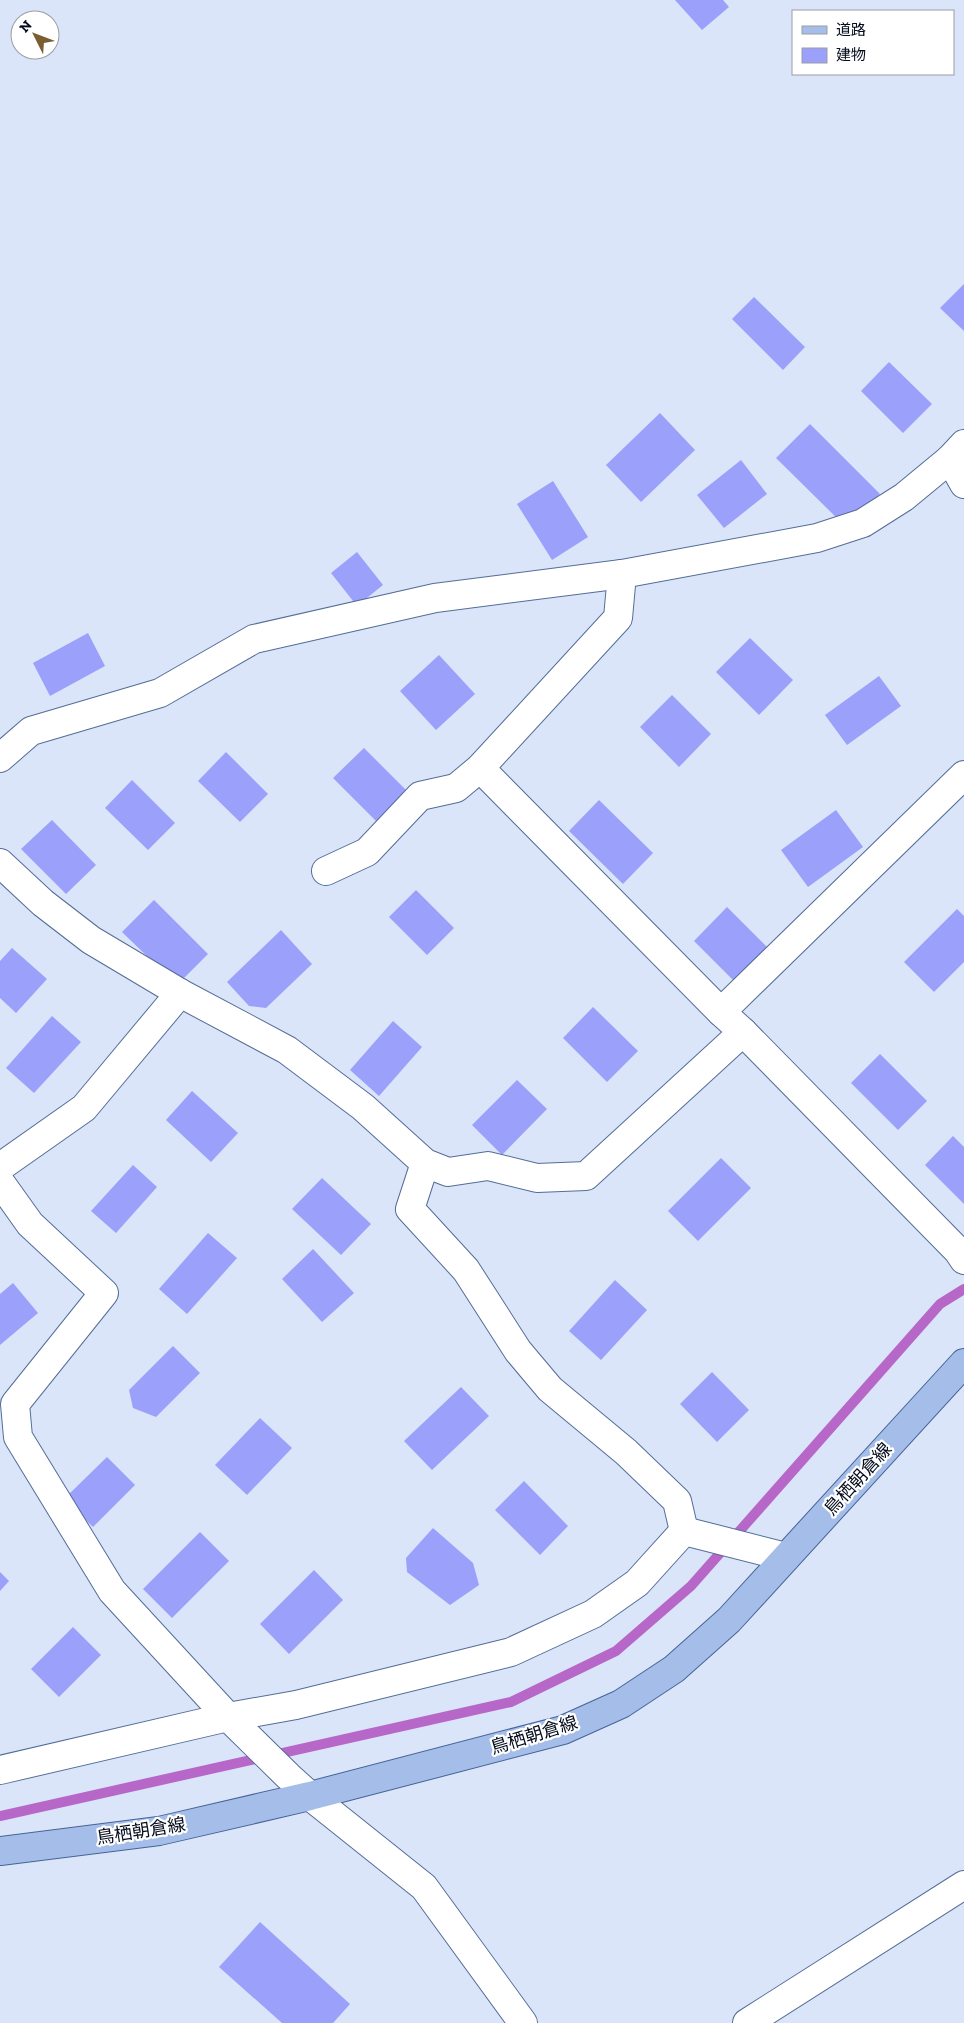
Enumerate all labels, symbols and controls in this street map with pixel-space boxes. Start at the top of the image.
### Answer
north arrow [10,10,60,60]
legend [792,10,954,75]
text: N [16,17,36,36]
text: 道路 [836,21,866,39]
text: 建物 [836,46,866,64]
street label: 鳥栖朝倉線 [820,1438,896,1520]
street label: 鳥栖朝倉線 [488,1711,580,1759]
street label: 鳥栖朝倉線 [95,1813,187,1849]

